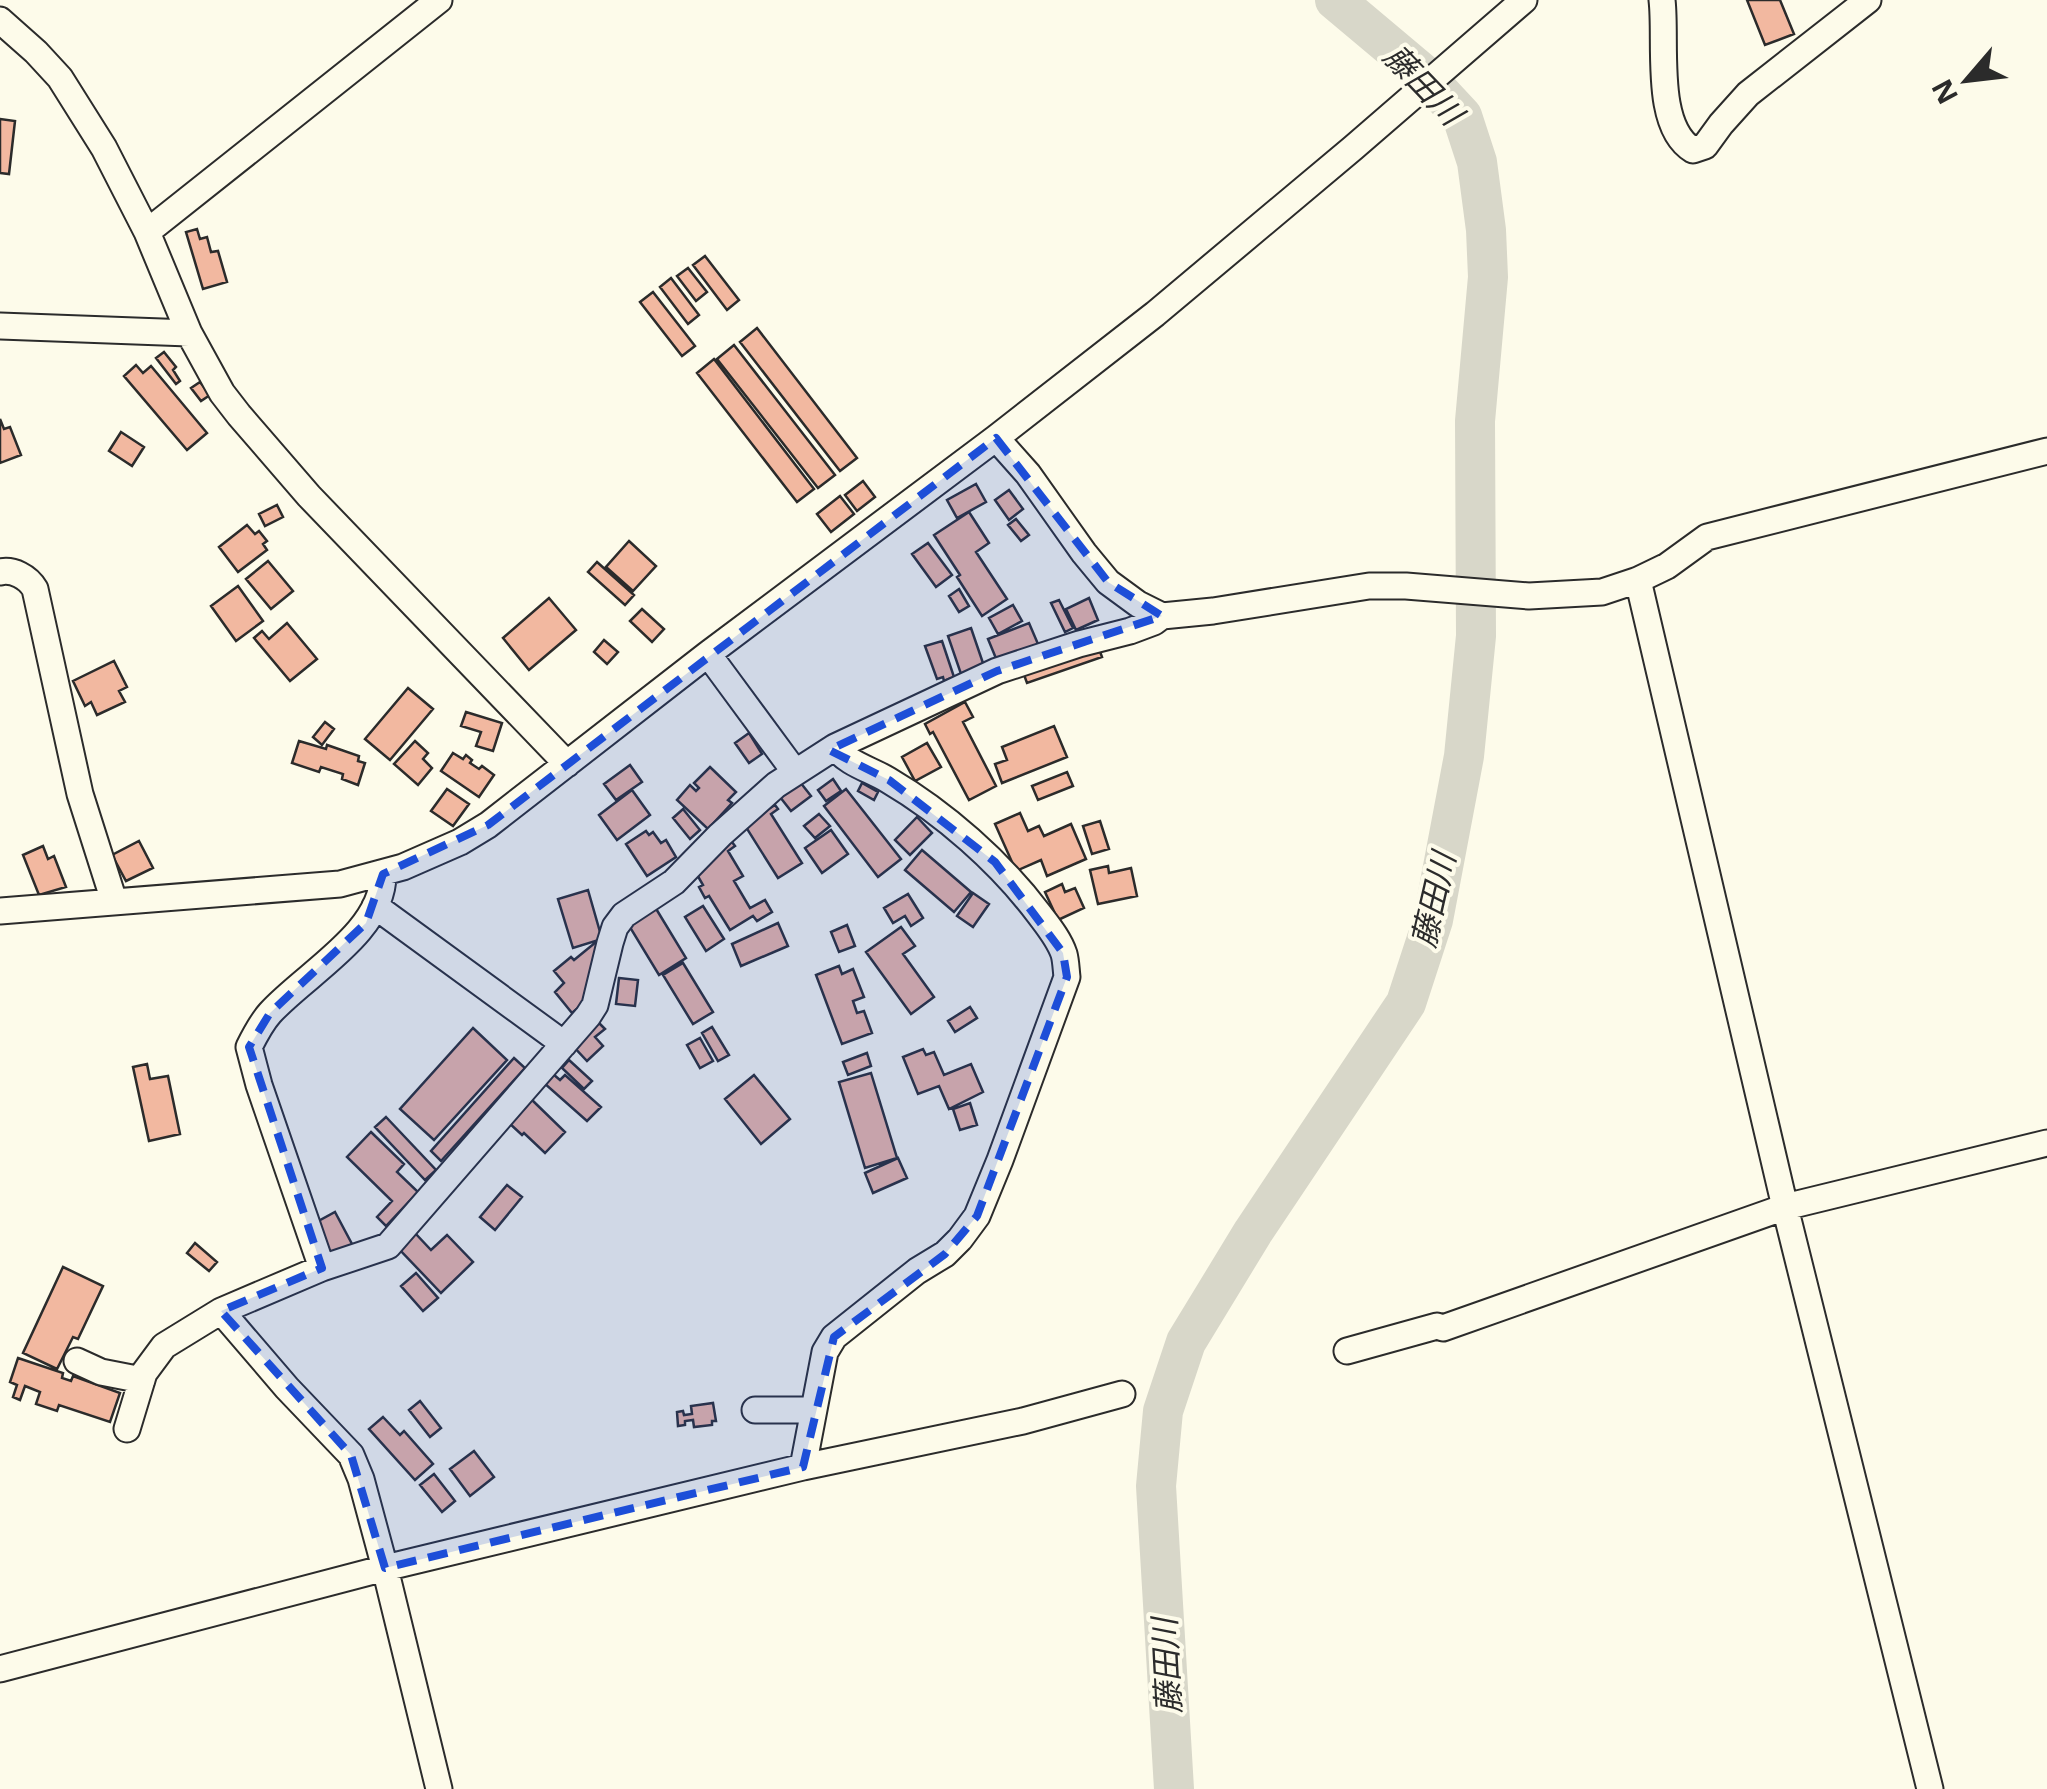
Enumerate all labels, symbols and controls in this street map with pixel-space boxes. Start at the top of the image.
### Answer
north arrow [1917,30,2017,130]
water label: 藤田川 [1375,34,1475,136]
text: N [1922,73,1966,111]
water label: 藤田川 [1401,845,1465,951]
water label: 藤田川 [1141,1614,1189,1715]

